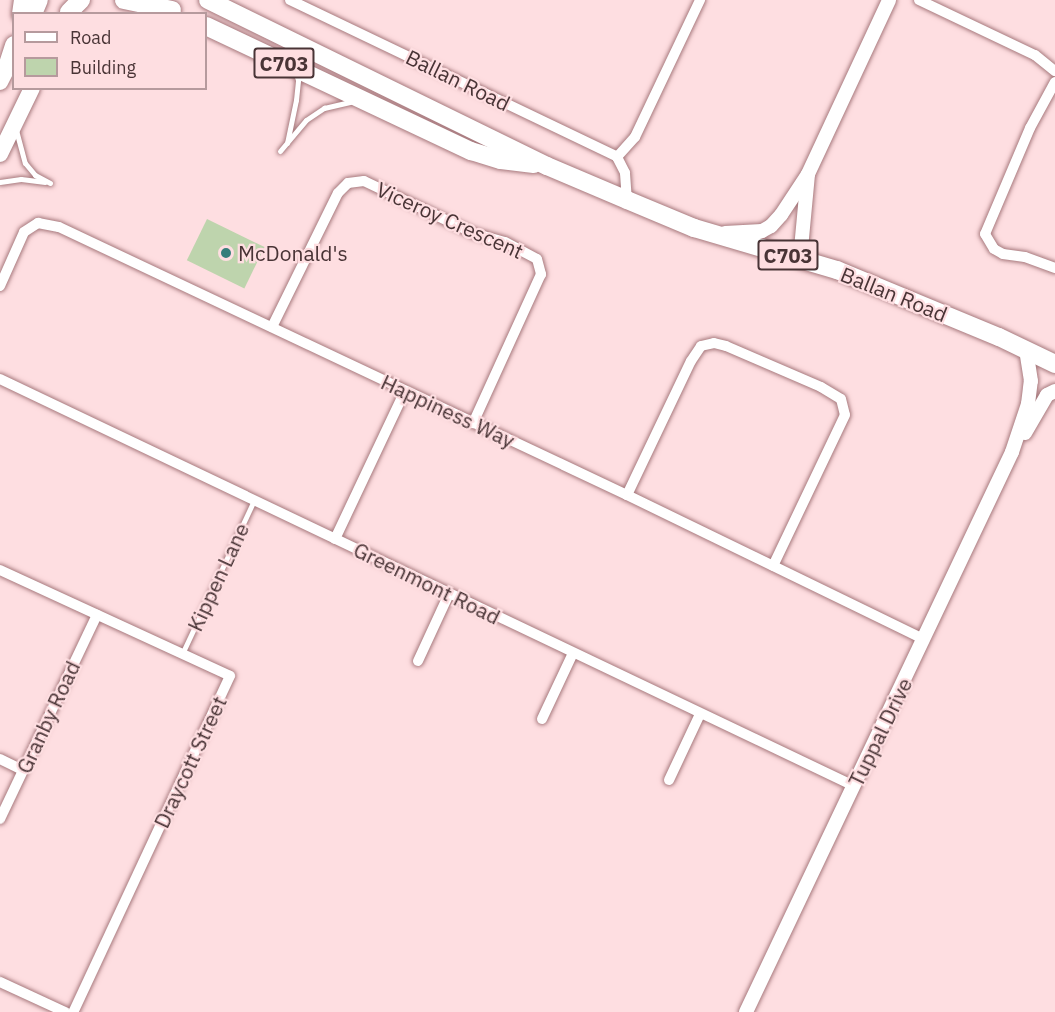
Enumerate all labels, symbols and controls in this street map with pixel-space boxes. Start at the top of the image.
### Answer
legend [12,12,207,90]
text: Road [70,26,111,49]
street label: Ballan Road [402,44,514,116]
road number: C703 [252,46,316,80]
text: Building [70,56,136,79]
street label: Viceroy Crescent [373,176,527,264]
road number: C703 [756,238,820,272]
place label: McDonald's [238,240,348,266]
marker: McDonald's [219,246,233,260]
street label: Ballan Road [837,261,951,327]
street label: Happiness Way [377,369,519,453]
street label: Kippen Lane [182,519,254,635]
street label: Greenmont Road [350,537,504,629]
street label: Granby Road [11,657,85,777]
street label: Tuppal Drive [843,674,917,790]
street label: Draycott Street [148,692,232,832]

